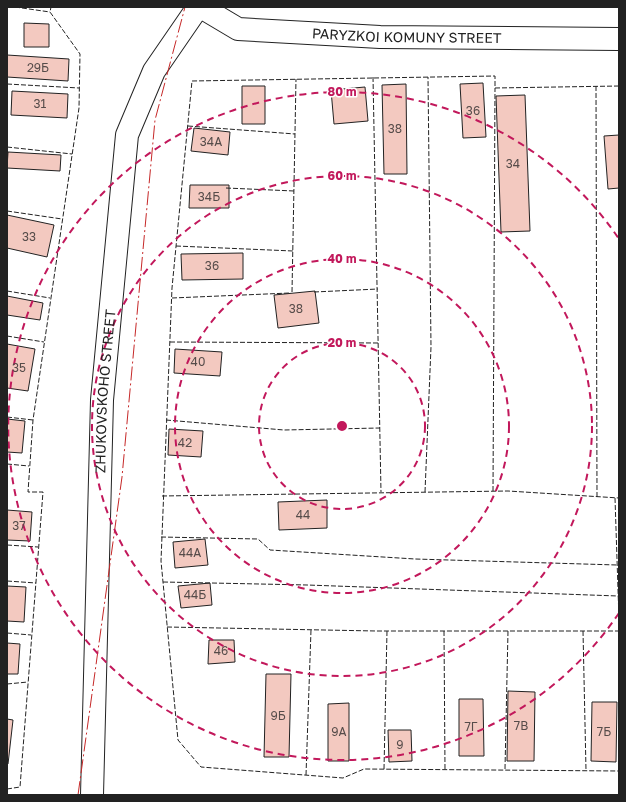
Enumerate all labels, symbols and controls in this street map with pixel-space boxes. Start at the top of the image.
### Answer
street label: PARYZKOI KOMUNY STREET [312,24,502,46]
house number: 29Б [27,60,49,75]
text: 80 m [328,84,356,99]
house number: 31 [34,96,47,111]
house number: 36 [466,103,480,118]
house number: 38 [388,121,402,136]
house number: 34А [200,134,222,149]
house number: 34 [506,156,520,171]
text: 60 m [328,168,356,183]
house number: 34Б [198,189,220,204]
house number: 33 [22,229,36,244]
text: 40 m [328,251,356,266]
house number: 36 [205,258,219,273]
house number: 38 [289,301,303,316]
street label: ZHUKOVSKOHO STREET [91,308,119,473]
text: 20 m [328,335,356,350]
house number: 40 [191,354,205,369]
house number: 35 [12,360,26,375]
centre of rings [335,419,349,433]
house number: 42 [178,435,192,450]
house number: 44 [296,507,310,522]
house number: 37 [12,518,26,533]
house number: 44А [179,545,201,560]
house number: 44Б [184,587,206,602]
house number: 46 [214,643,228,658]
house number: 9Б [270,708,286,723]
house number: 7В [514,718,528,733]
house number: 7Г [464,719,478,734]
house number: 9А [331,724,347,739]
house number: 7Б [597,724,611,739]
house number: 9 [396,737,404,752]

